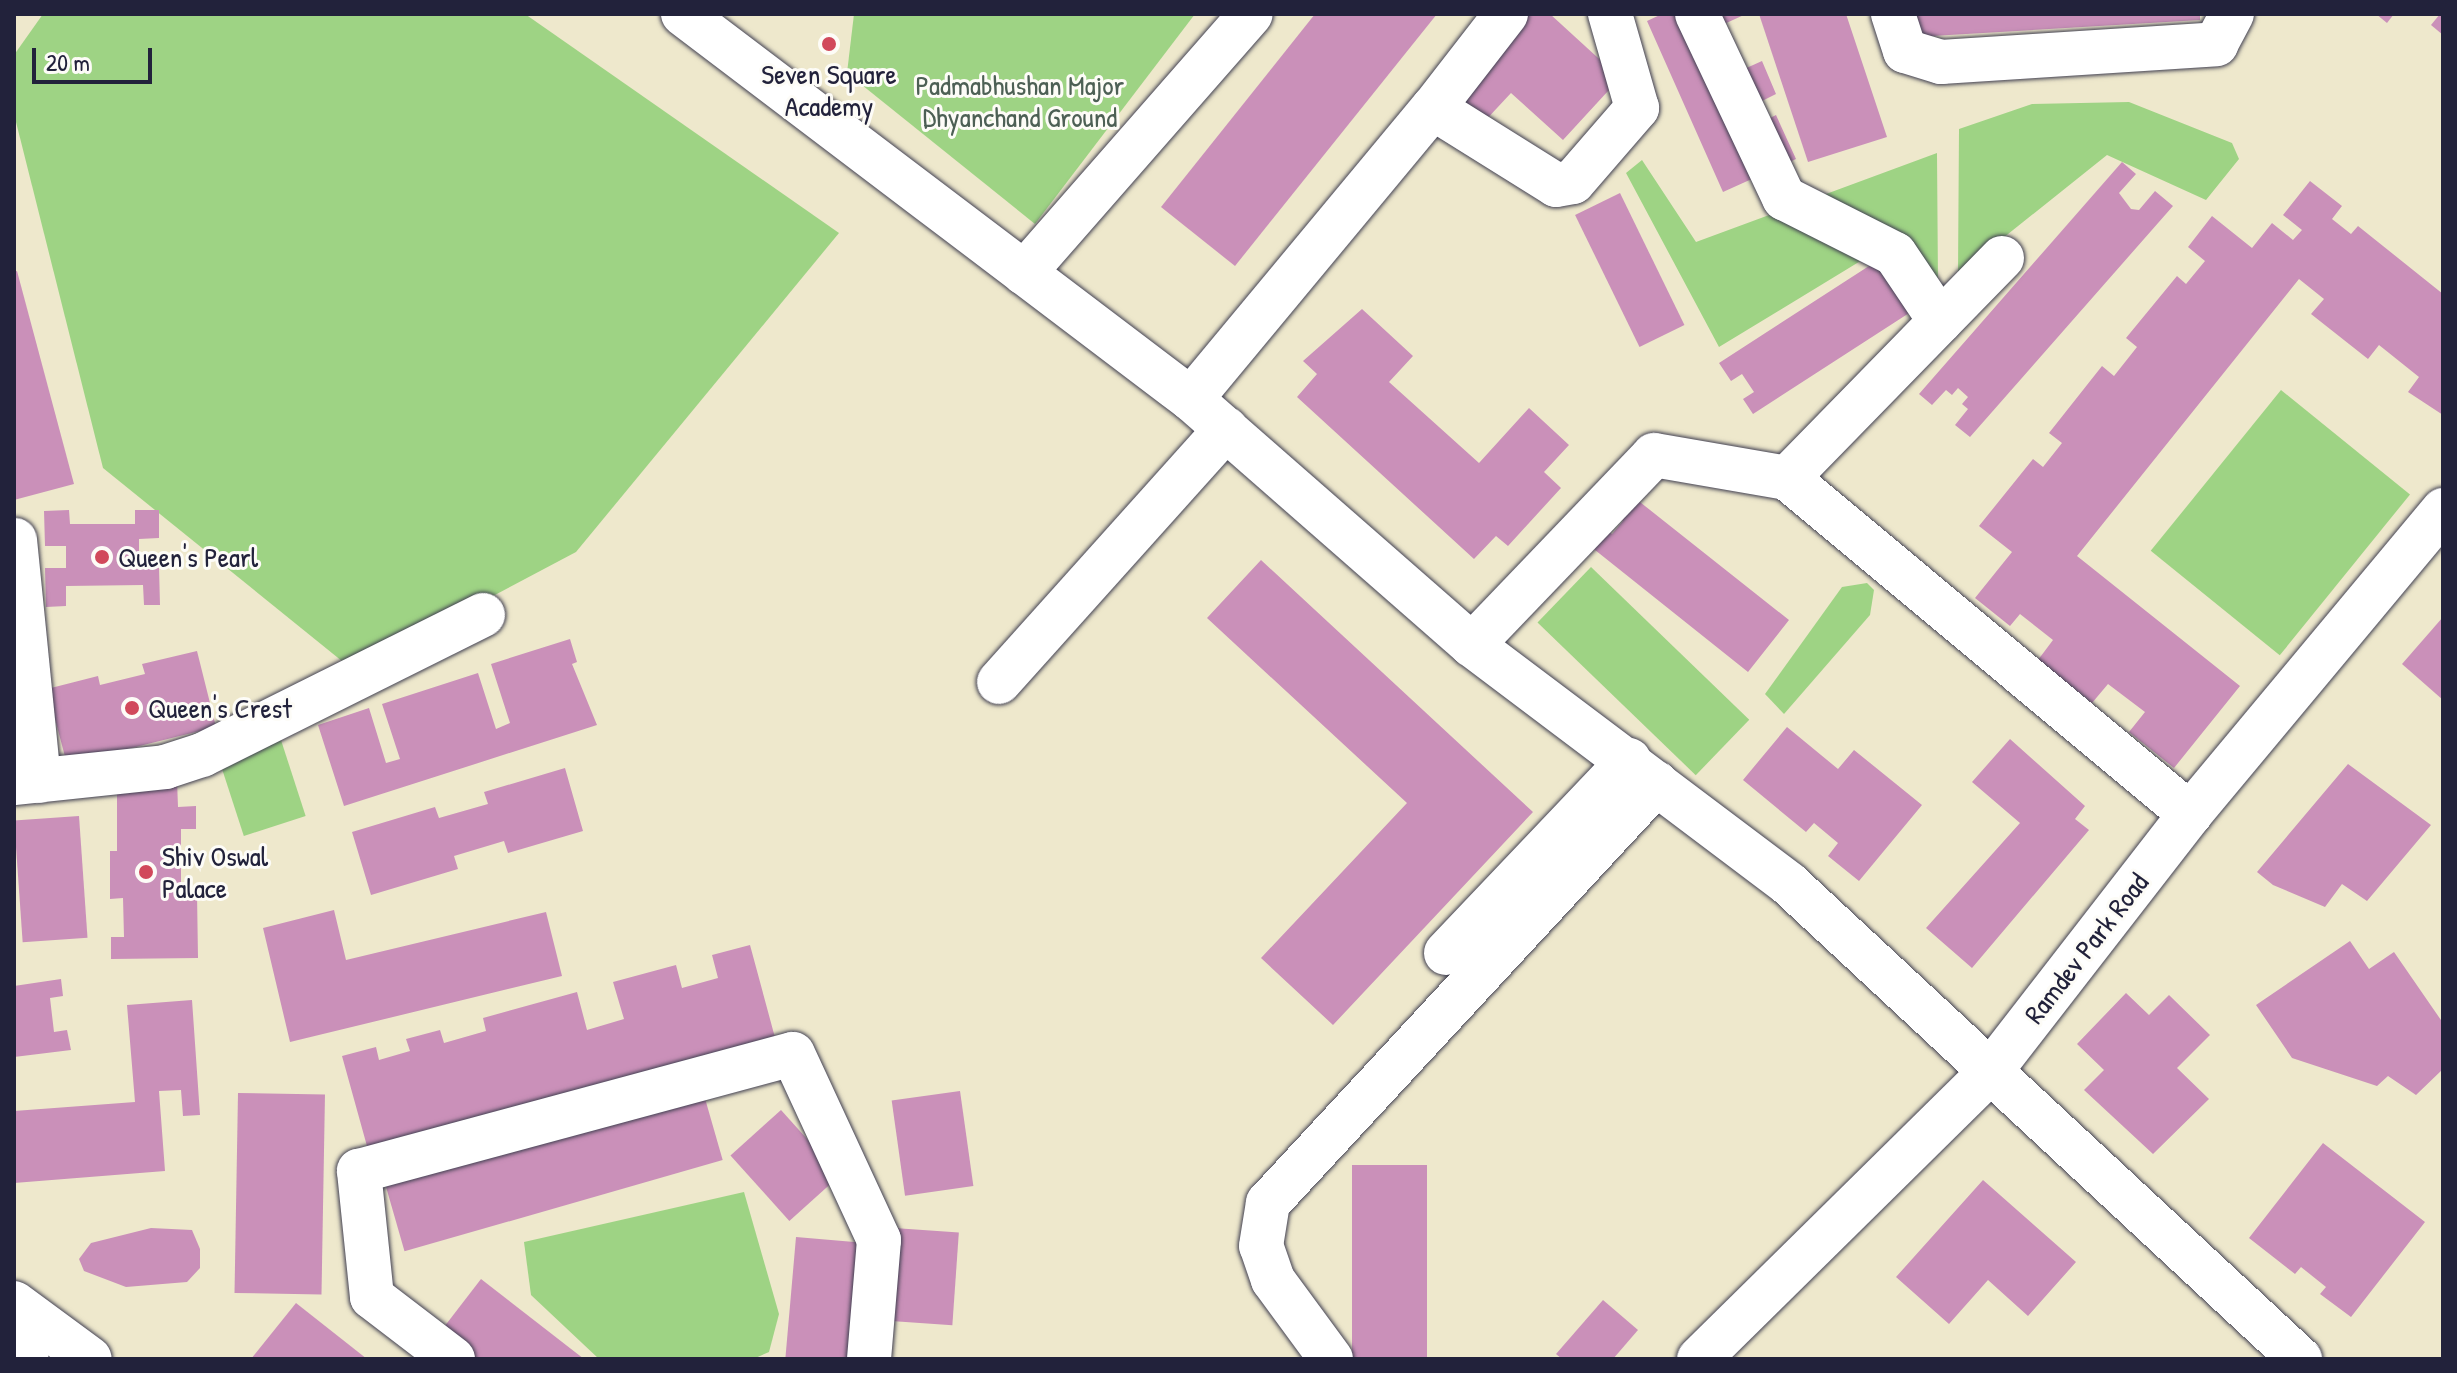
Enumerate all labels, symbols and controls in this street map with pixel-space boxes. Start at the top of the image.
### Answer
scale bar [36,32,156,82]
marker: Seven Square Academy [820,35,838,53]
text: 20 m [46,46,90,78]
place label: Seven Square Academy [761,57,897,123]
park label: Padmabhushan Major Dhyanchand Ground [916,68,1124,134]
place label: Queen's Pearl [118,540,258,574]
marker: Queen's Pearl [93,548,111,566]
place label: Queen's Crest [148,691,292,725]
marker: Queen's Crest [123,699,141,717]
place label: Shiv Oswal Palace [162,839,268,905]
marker: Shiv Oswal Palace [137,863,155,881]
street label: Ramdev Park Road [2017,866,2155,1030]

